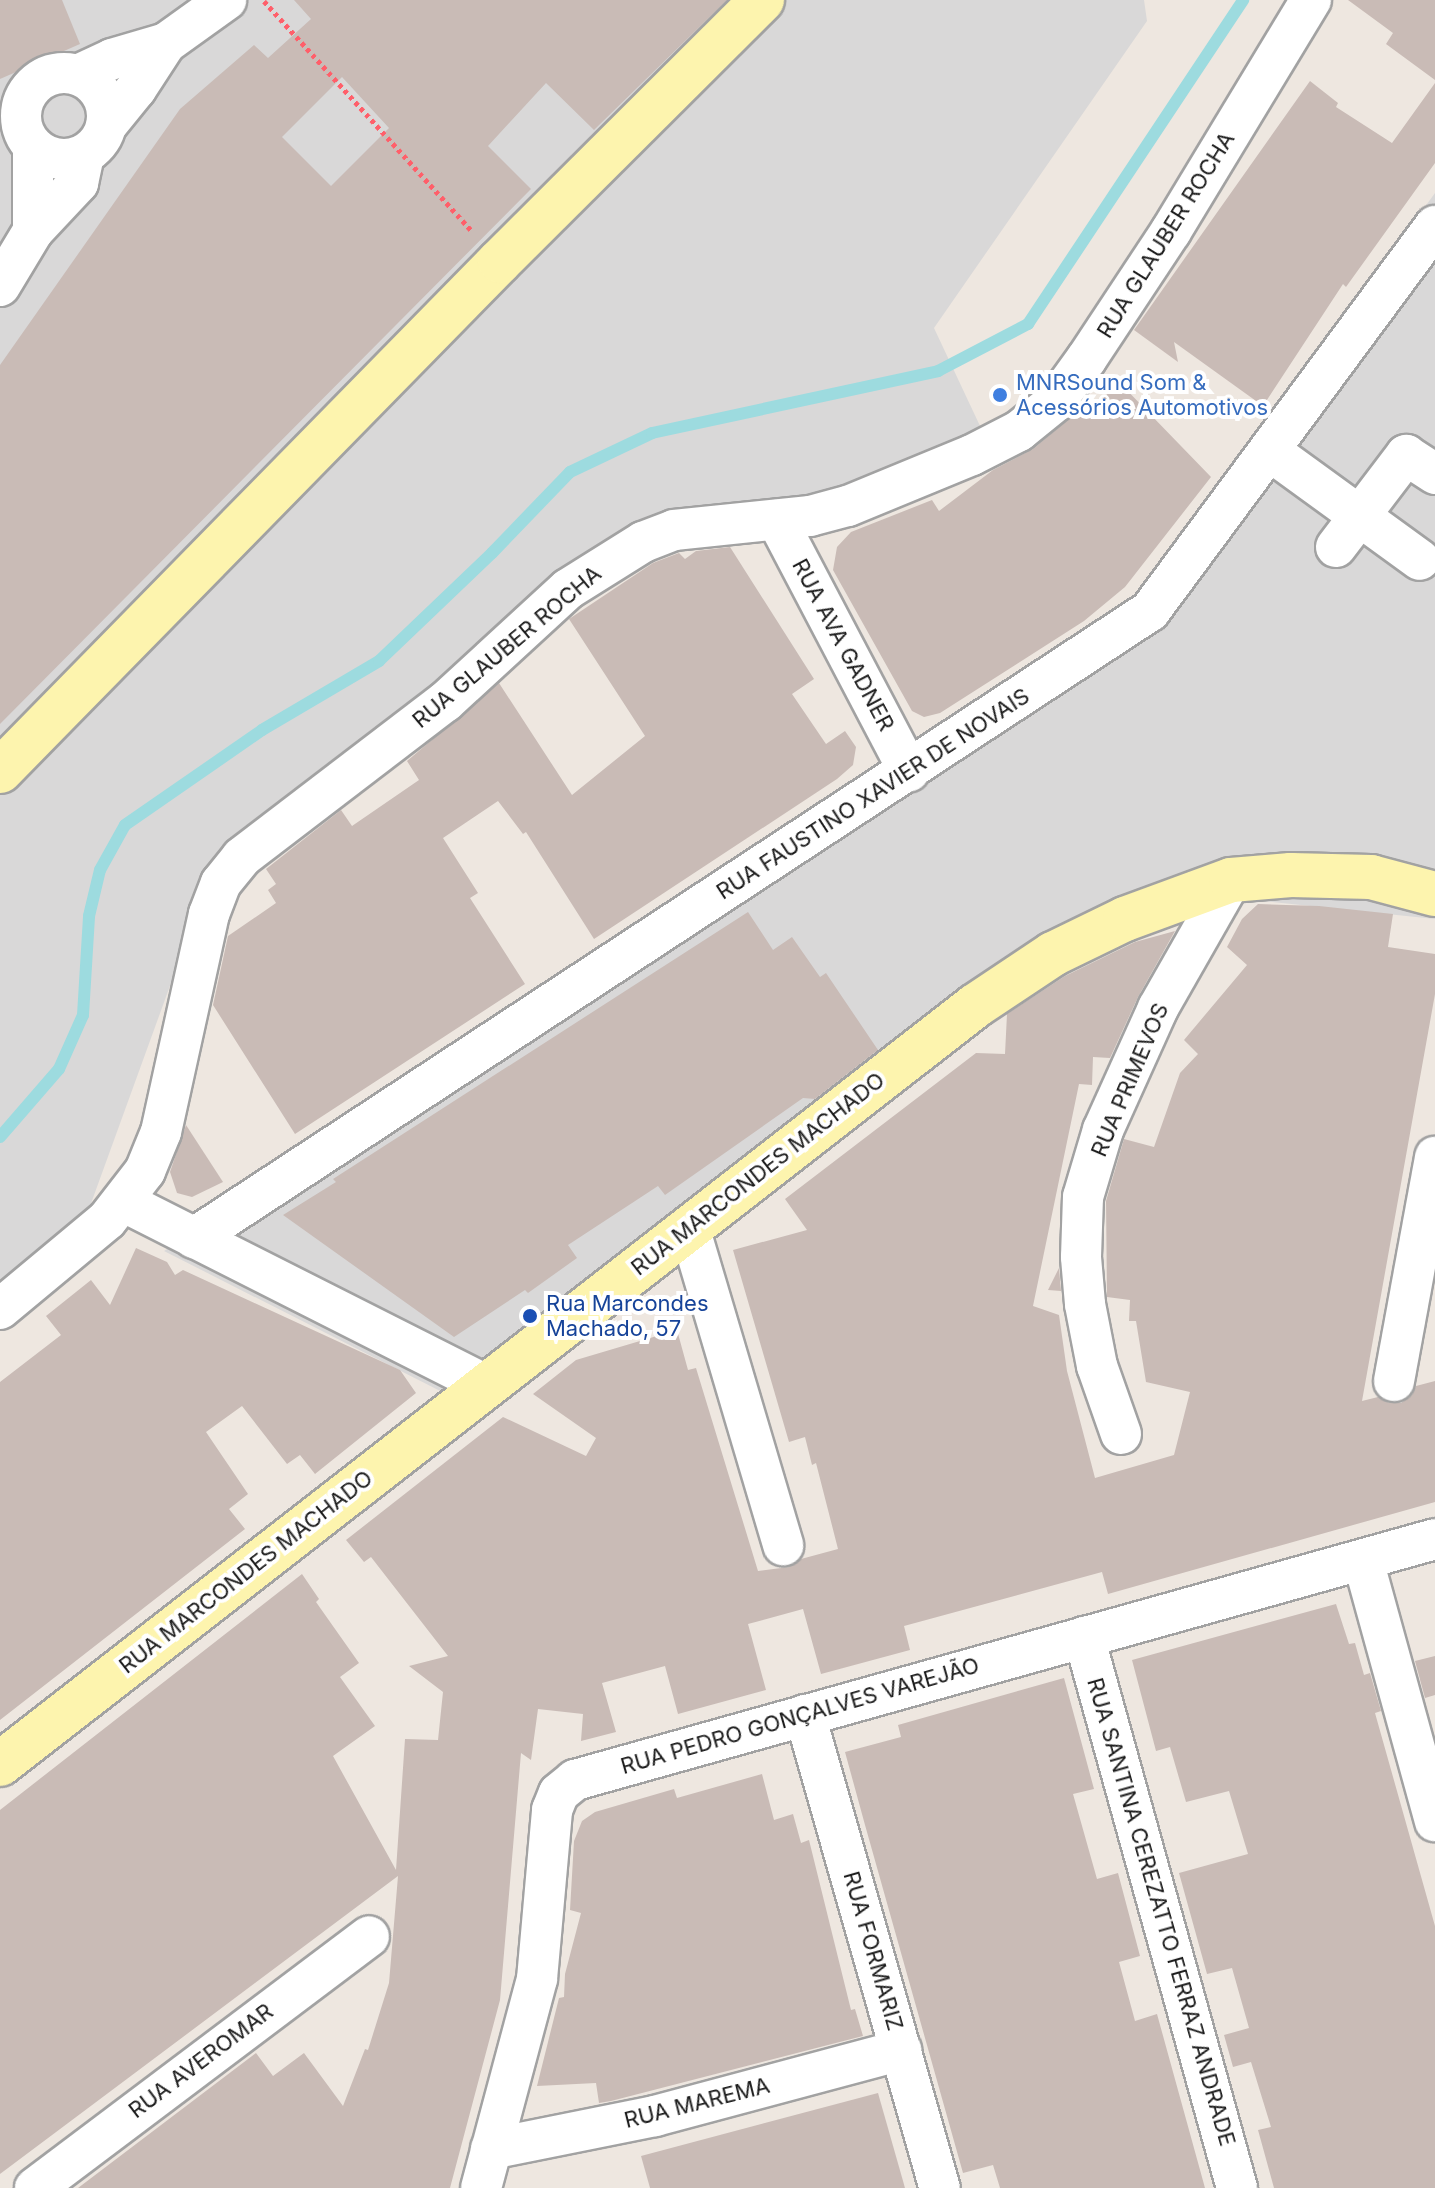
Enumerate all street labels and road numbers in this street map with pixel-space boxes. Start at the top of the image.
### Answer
street label: RUA GLAUBER ROCHA [1092,127,1240,343]
street label: RUA AVA GADNER [786,554,900,736]
street label: RUA GLAUBER ROCHA [407,560,607,734]
street label: RUA FAUSTINO XAVIER DE NOVAIS [712,683,1034,905]
street label: RUA PRIMEVOS [1086,999,1174,1161]
street label: RUA MARCONDES MACHADO [626,1067,890,1281]
street label: RUA MARCONDES MACHADO [114,1465,378,1679]
street label: RUA PEDRO GONÇALVES VAREJÃO [618,1652,982,1780]
street label: RUA SANTINA CEREZATTO FERRAZ ANDRADE [1081,1675,1241,2149]
street label: RUA FORMARIZ [838,1868,908,2034]
street label: RUA AVEROMAR [124,1998,278,2124]
street label: RUA MAREMA [622,2072,772,2134]

